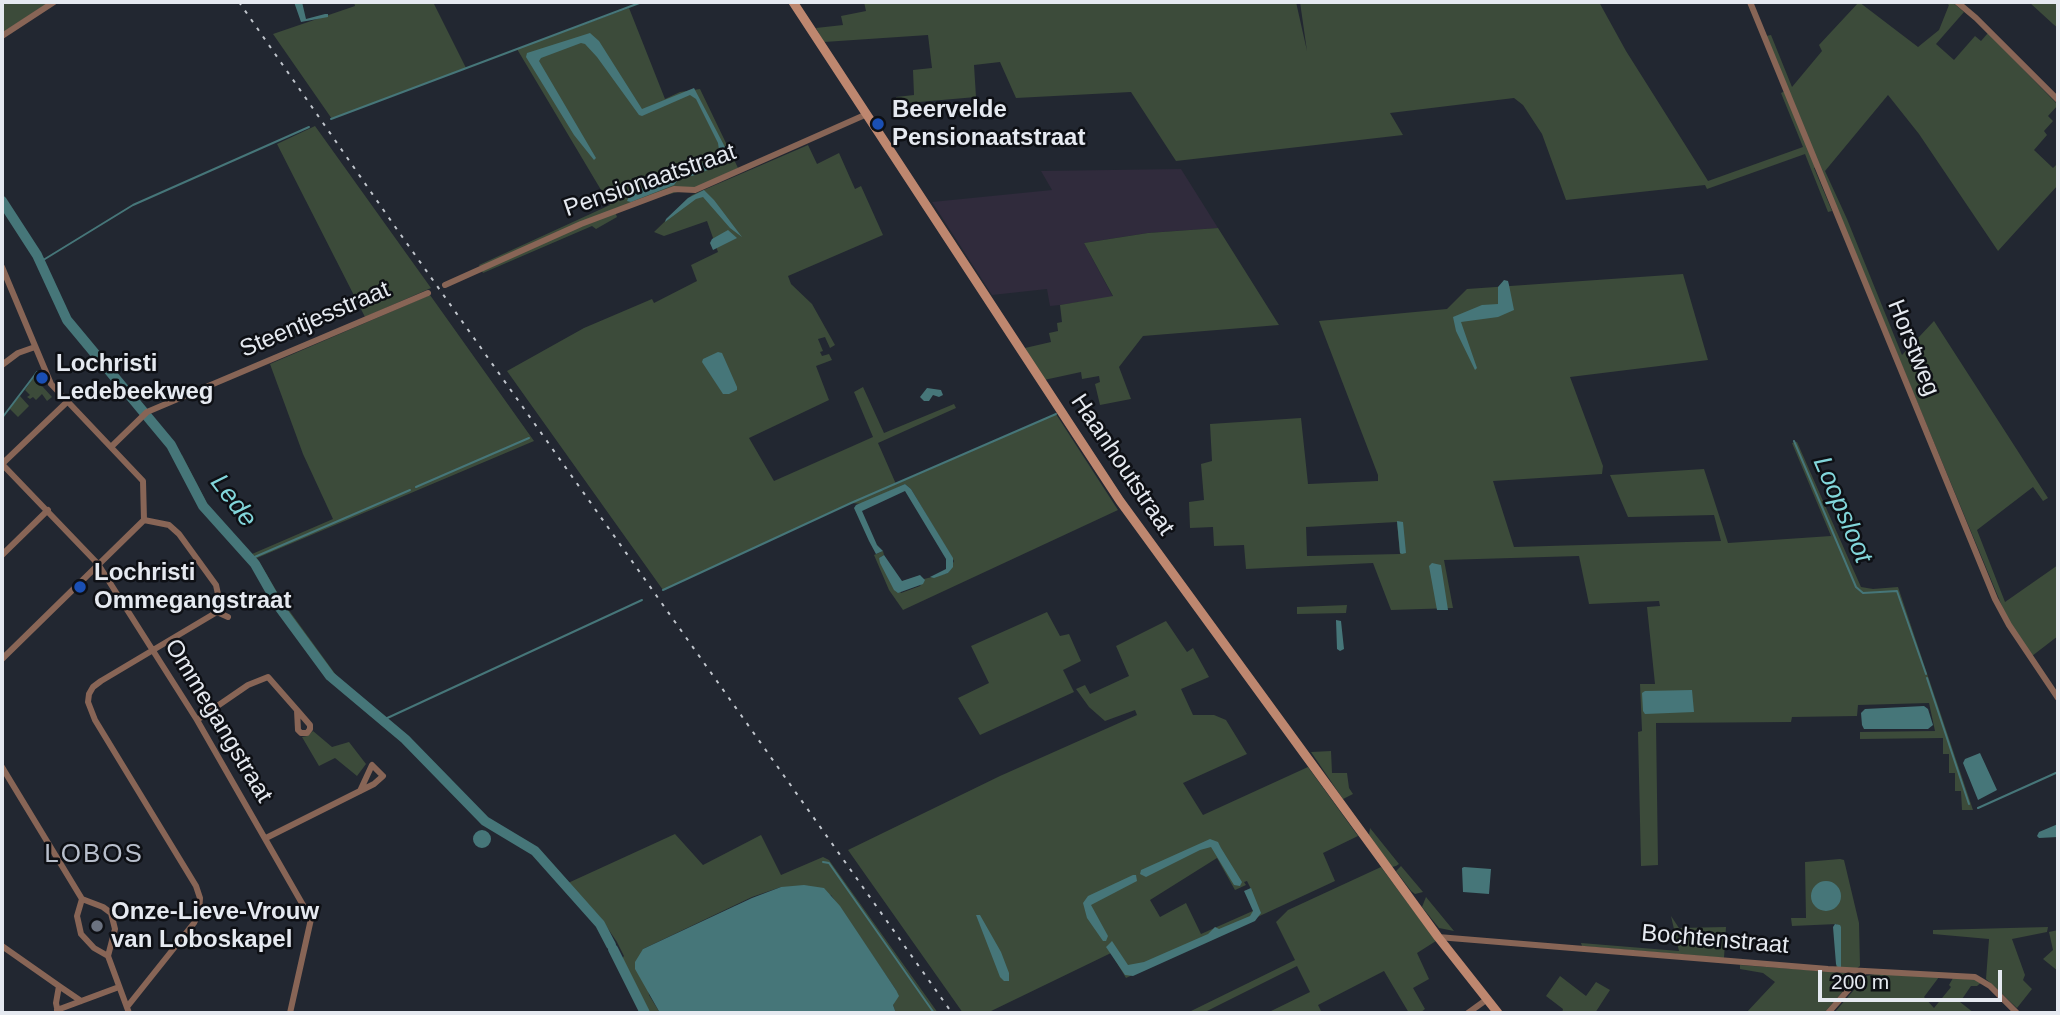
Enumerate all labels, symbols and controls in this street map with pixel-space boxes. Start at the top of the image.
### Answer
place label: Beervelde Pensionaatstraat [892,96,1085,152]
marker: Beervelde Pensionaatstraat [870,116,886,132]
street label: Pensionaatstraat [560,138,740,224]
street label: Steentjesstraat [236,275,394,365]
street label: Horstweg [1881,296,1945,400]
place label: Lochristi Ledebeekweg [56,350,213,406]
marker: Lochristi Ledebeekweg [34,370,50,386]
street label: Haanhoutstraat [1064,389,1180,541]
water label: Loopsloot [1806,452,1878,568]
water label: Lede [203,469,263,533]
place label: Lochristi Ommegangstraat [94,559,291,615]
marker: Lochristi Ommegangstraat [72,579,88,595]
street label: Ommegangstraat [158,634,278,808]
district label: LOBOS [45,839,143,871]
place label: Onze-Lieve-Vrouw van Loboskapel [111,898,319,954]
marker: Onze-Lieve-Vrouw van Loboskapel [89,918,105,934]
street label: Bochtenstraat [1640,919,1790,961]
scale bar [1822,956,2006,1000]
text: 200 m [1831,970,1889,993]

